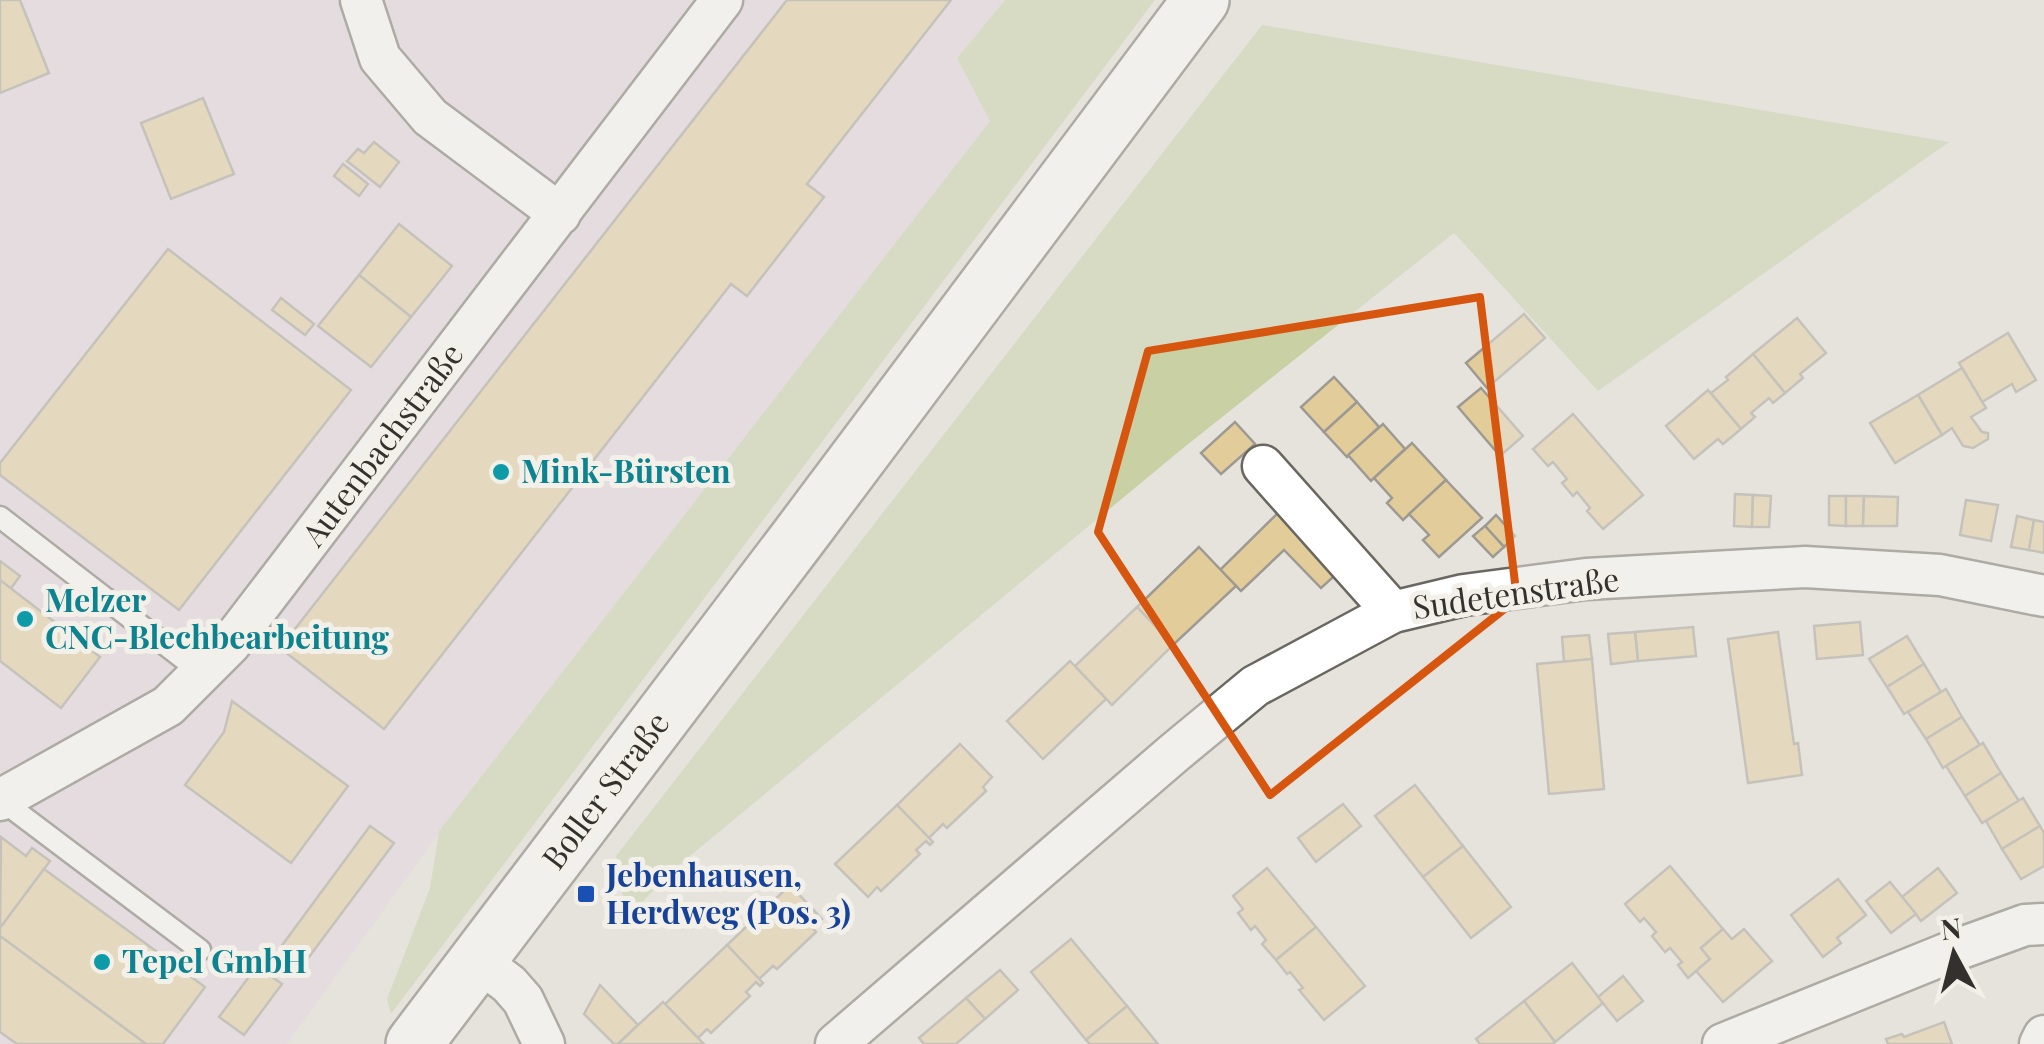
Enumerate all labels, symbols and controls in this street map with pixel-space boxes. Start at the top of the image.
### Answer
street label: Autenbachstraße [290,333,471,554]
place label: Mink-Bürsten [521,448,731,491]
marker: Mink-Bürsten [490,461,512,483]
street label: Sudetenstraße [1410,556,1622,627]
place label: Melzer CNC-Blechbearbeitung [45,577,389,657]
marker: Melzer CNC-Blechbearbeitung [14,608,36,630]
street label: Boller Straße [531,702,677,877]
place label: Jebenhausen, Herdweg (Pos. 3) [605,852,851,932]
marker: Jebenhausen, Herdweg (Pos. 3) [575,883,597,905]
north arrow [1904,904,2004,1004]
text: N [1938,908,1963,947]
place label: Tepel GmbH [122,938,307,981]
marker: Tepel GmbH [91,951,113,973]

